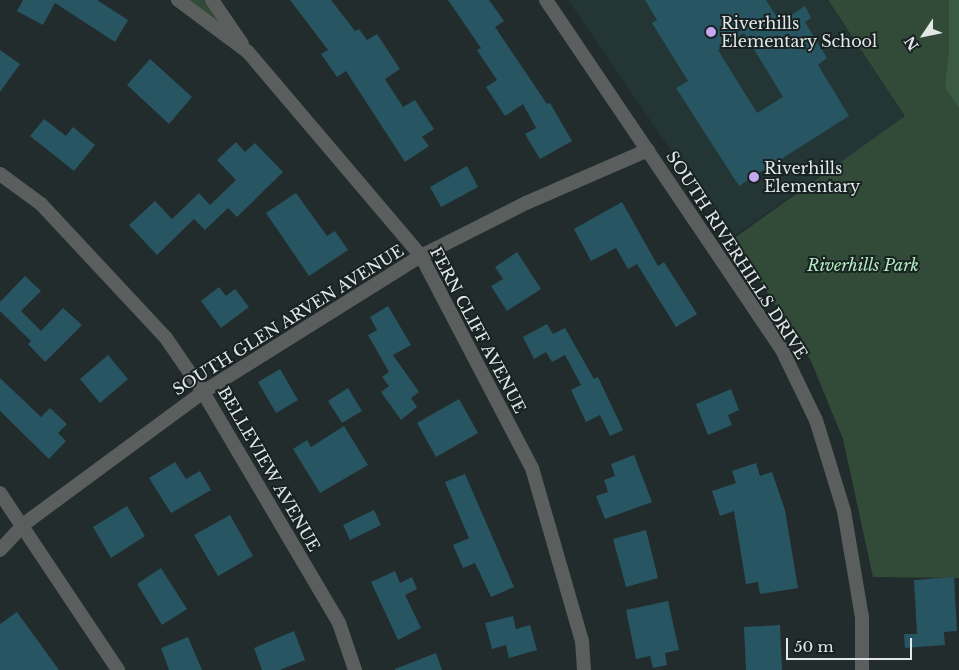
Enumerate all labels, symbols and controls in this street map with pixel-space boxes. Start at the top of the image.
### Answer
north arrow [899,10,949,60]
place label: Riverhills Elementary School [721,13,878,51]
marker: Riverhills Elementary School [705,26,717,38]
text: N [900,33,923,54]
street label: SOUTH RIVERHILLS DRIVE [662,147,812,363]
place label: Riverhills Elementary [764,158,860,196]
marker: Riverhills Elementary [748,171,760,183]
street label: SOUTH GLEN ARVEN AVENUE [168,240,408,400]
street label: FERN CLIFF AVENUE [426,243,530,417]
park label: Riverhills Park [807,255,919,275]
street label: BELLEVIEW AVENUE [214,383,324,555]
scale bar [789,628,915,660]
text: 50 m [794,637,834,656]

